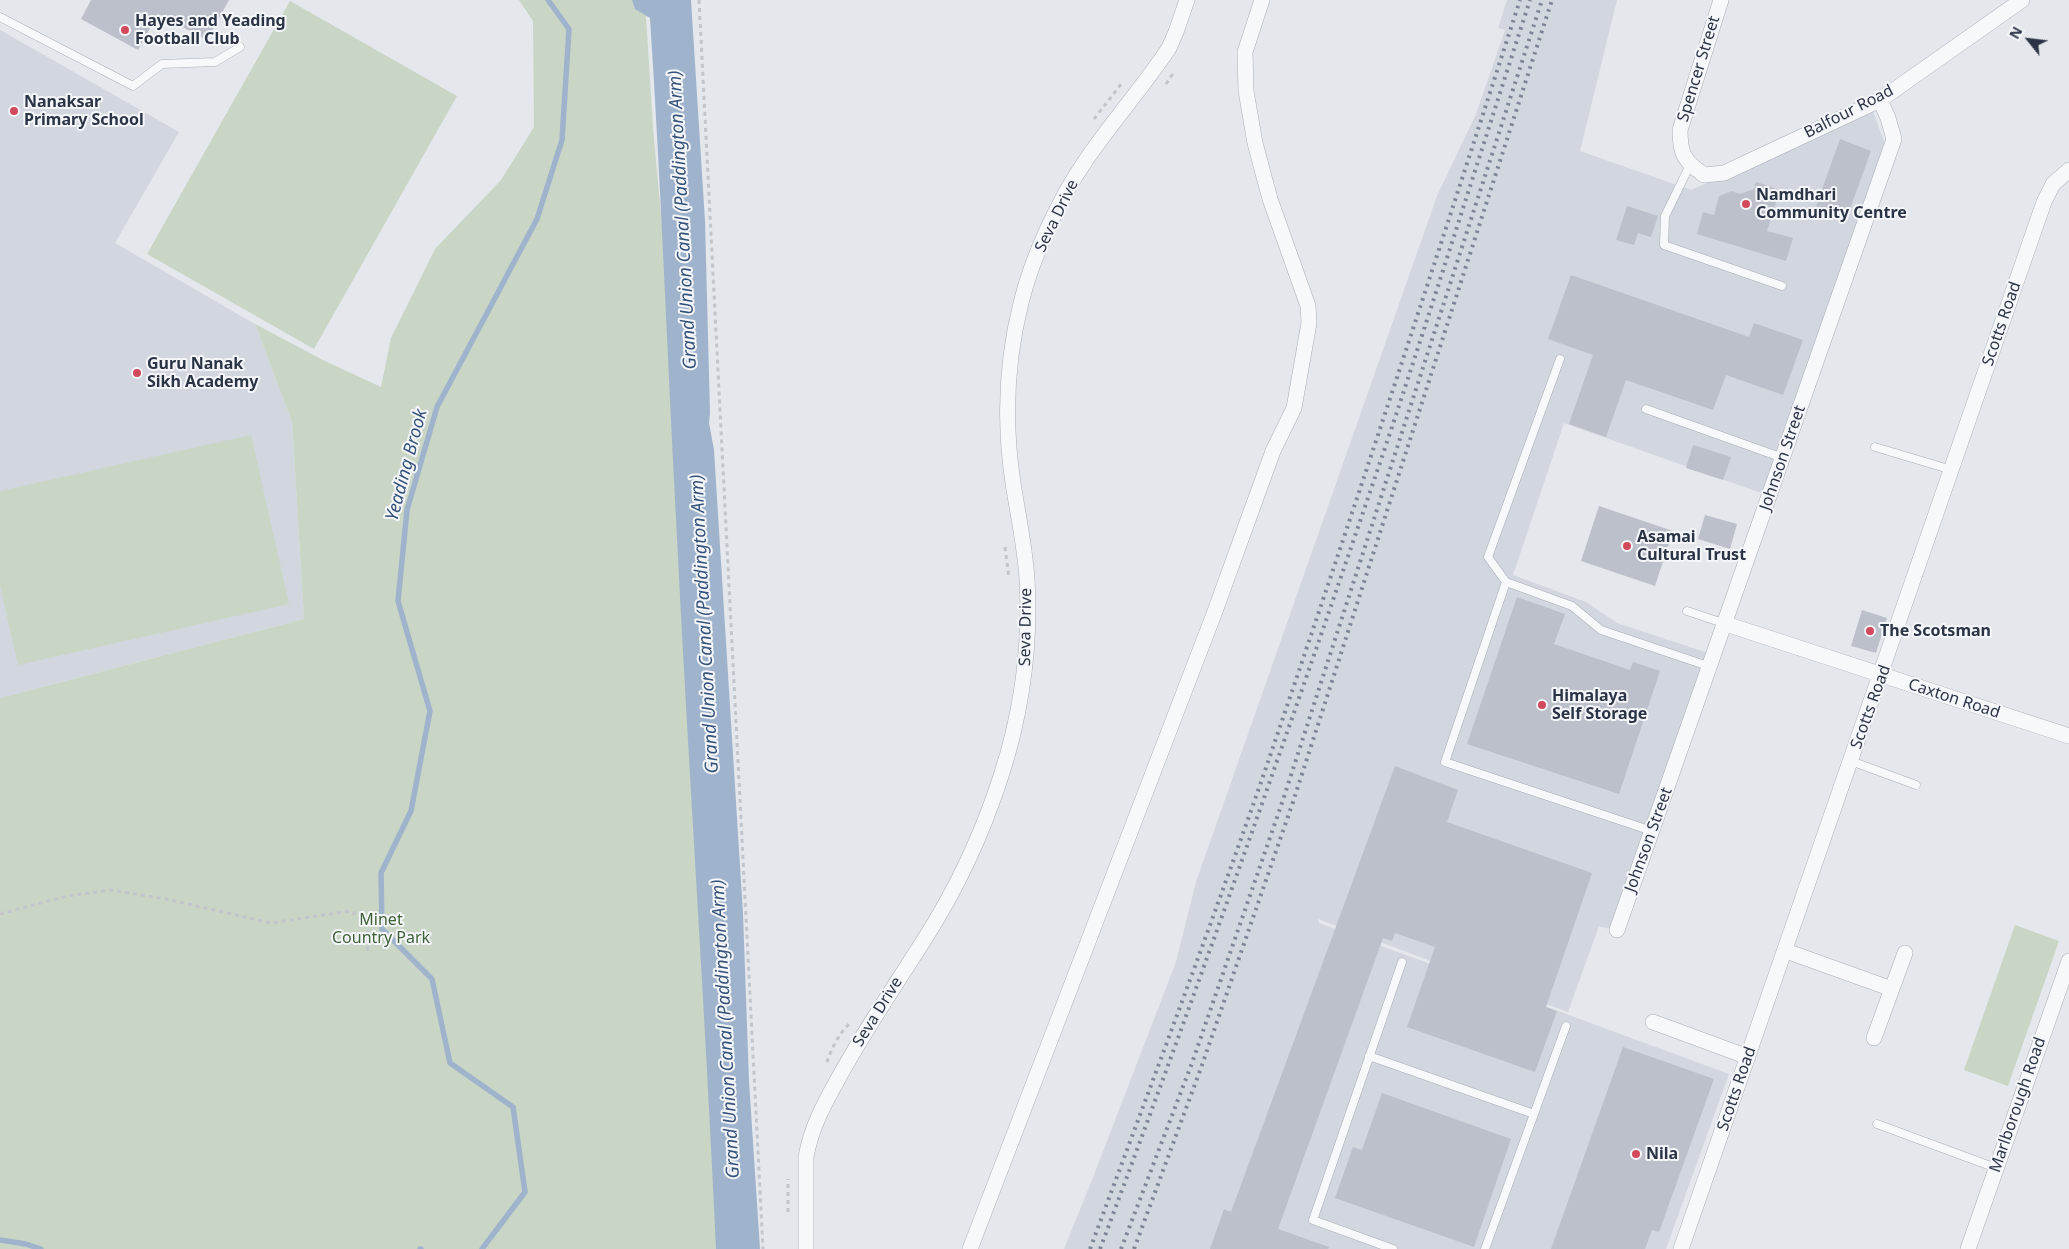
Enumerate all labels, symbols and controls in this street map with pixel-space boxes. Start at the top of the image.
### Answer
place label: Hayes and Yeading Football Club [135,11,286,49]
street label: Spencer Street [1674,14,1724,124]
north arrow [2004,15,2054,65]
text: N [2004,23,2027,42]
marker: Hayes and Yeading Football Club [119,24,131,36]
water label: Grand Union Canal (Paddington Arm) [664,70,702,370]
street label: Balfour Road [1801,81,1897,143]
place label: Nanaksar Primary School [24,92,144,130]
marker: Nanaksar Primary School [8,105,20,117]
street label: Seva Drive [1031,177,1083,255]
place label: Namdhari Community Centre [1756,185,1907,223]
marker: Namdhari Community Centre [1740,198,1752,210]
street label: Scotts Road [1979,279,2025,369]
place label: Guru Nanak Sikh Academy [147,354,258,392]
marker: Guru Nanak Sikh Academy [131,367,143,379]
street label: Johnson Street [1756,403,1810,513]
water label: Yeading Brook [382,407,432,523]
water label: Grand Union Canal (Paddington Arm) [686,474,724,774]
place label: Asamai Cultural Trust [1637,527,1746,565]
marker: Asamai Cultural Trust [1621,540,1633,552]
street label: Seva Drive [1016,588,1036,666]
place label: The Scotsman [1880,621,1991,641]
marker: The Scotsman [1864,625,1876,637]
street label: Scotts Road [1847,662,1895,752]
street label: Caxton Road [1906,675,2002,723]
place label: Himalaya Self Storage [1552,686,1647,724]
marker: Himalaya Self Storage [1536,699,1548,711]
street label: Johnson Street [1621,785,1677,895]
water label: Grand Union Canal (Paddington Arm) [707,879,745,1179]
park label: Minet Country Park [332,910,430,948]
street label: Seva Drive [849,974,907,1050]
street label: Marlborough Road [1986,1035,2050,1175]
street label: Scotts Road [1714,1044,1760,1134]
place label: Nila [1646,1144,1678,1164]
marker: Nila [1630,1148,1642,1160]

